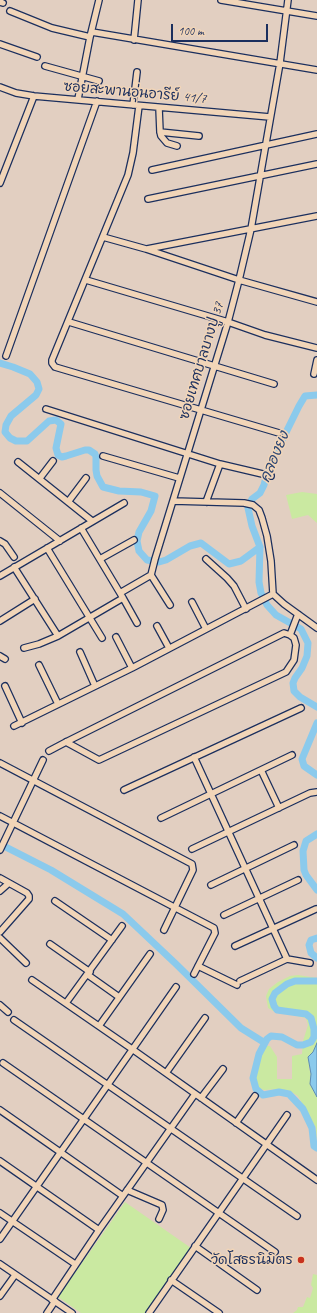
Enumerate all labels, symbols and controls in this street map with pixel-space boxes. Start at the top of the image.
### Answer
scale bar [173,16,270,42]
text: 100 m [178,23,204,39]
street label: ซอยสะพานอุ่นอารีย์ 41/7 [63,78,207,108]
street label: ซอยเทศบาลบางปู 37 [176,300,228,422]
water label: คลองยง [256,429,294,485]
place label: วัดโสธรนิมิตร [211,1252,293,1268]
marker: วัดโสธรนิมิตร [296,1255,306,1265]

